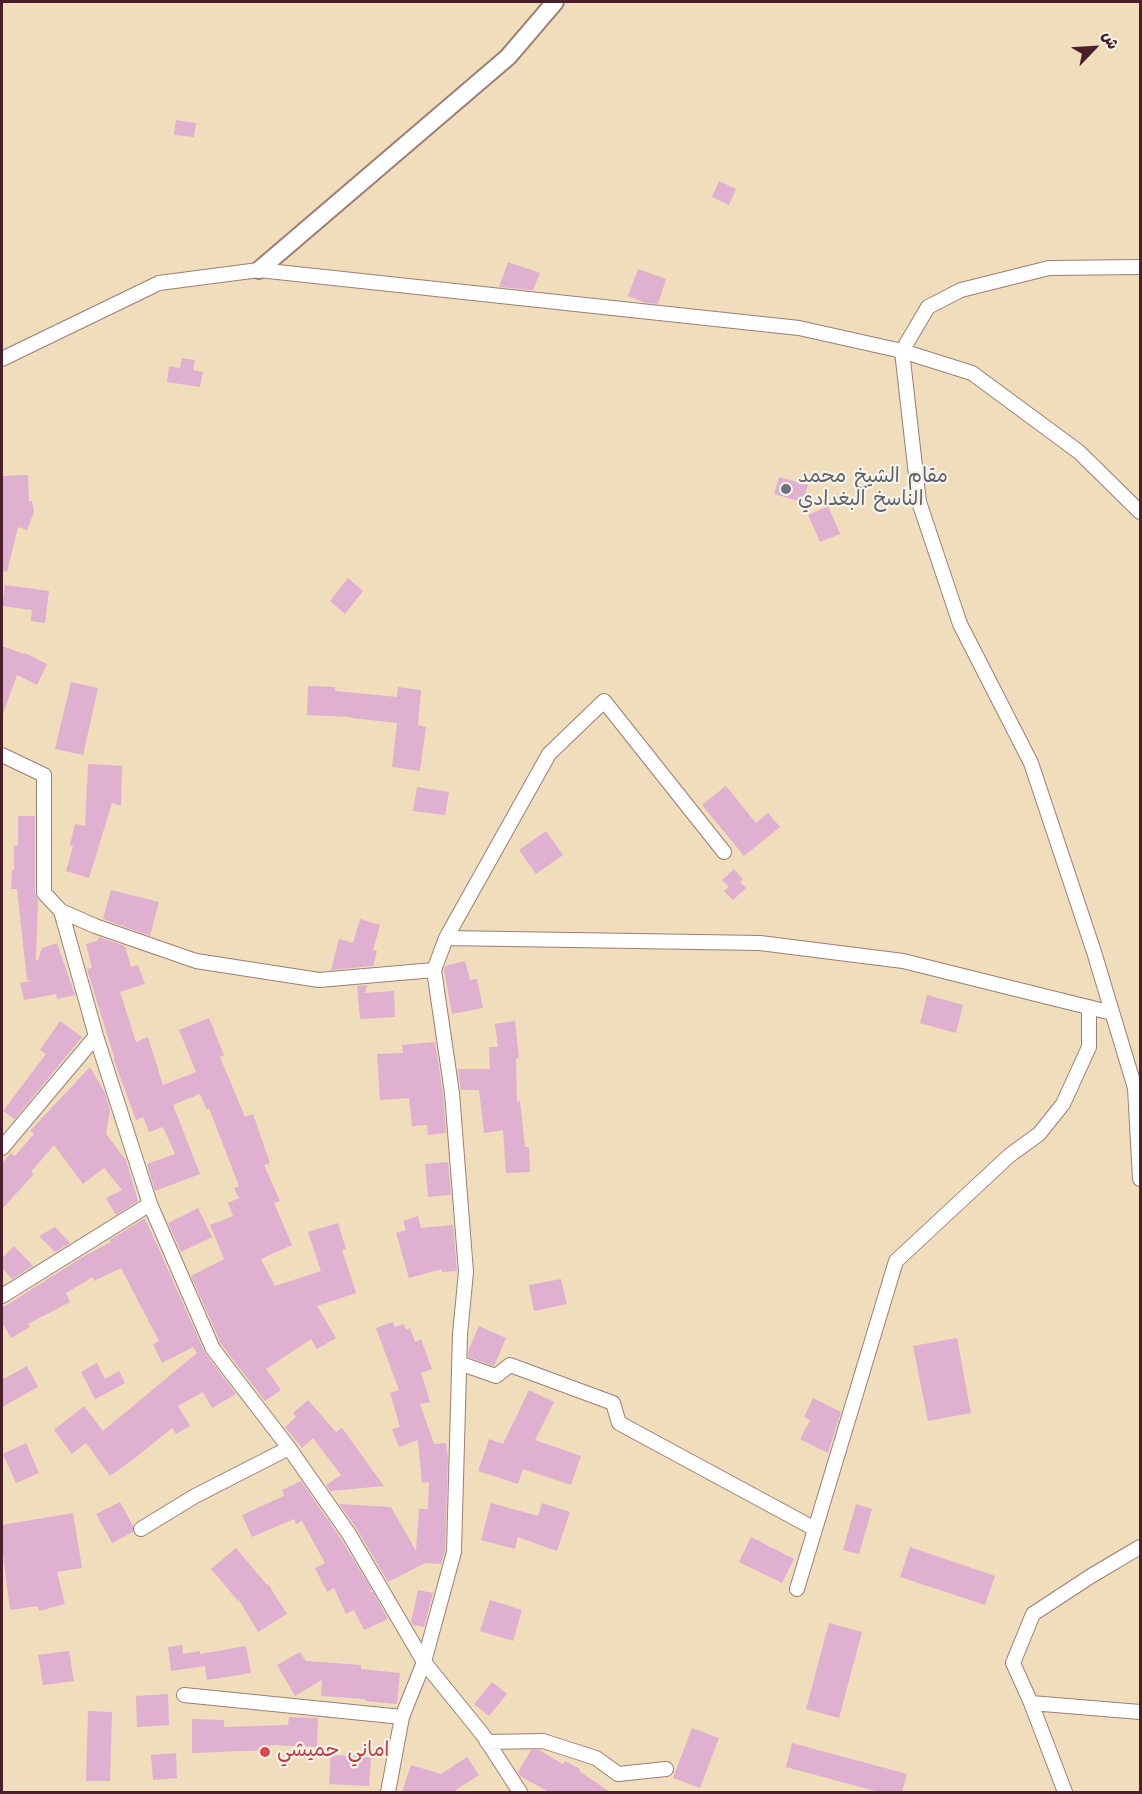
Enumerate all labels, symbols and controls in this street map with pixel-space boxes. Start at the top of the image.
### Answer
north arrow [1064,18,1124,78]
text: ش [1097,28,1124,53]
place label: مقام الشيخ محمد الناسخ البغدادي [798,466,948,513]
marker: مقام الشيخ محمد الناسخ البغدادي [779,482,793,496]
place label: اماني حميشي [277,1740,389,1764]
marker: اماني حميشي [258,1745,272,1759]

